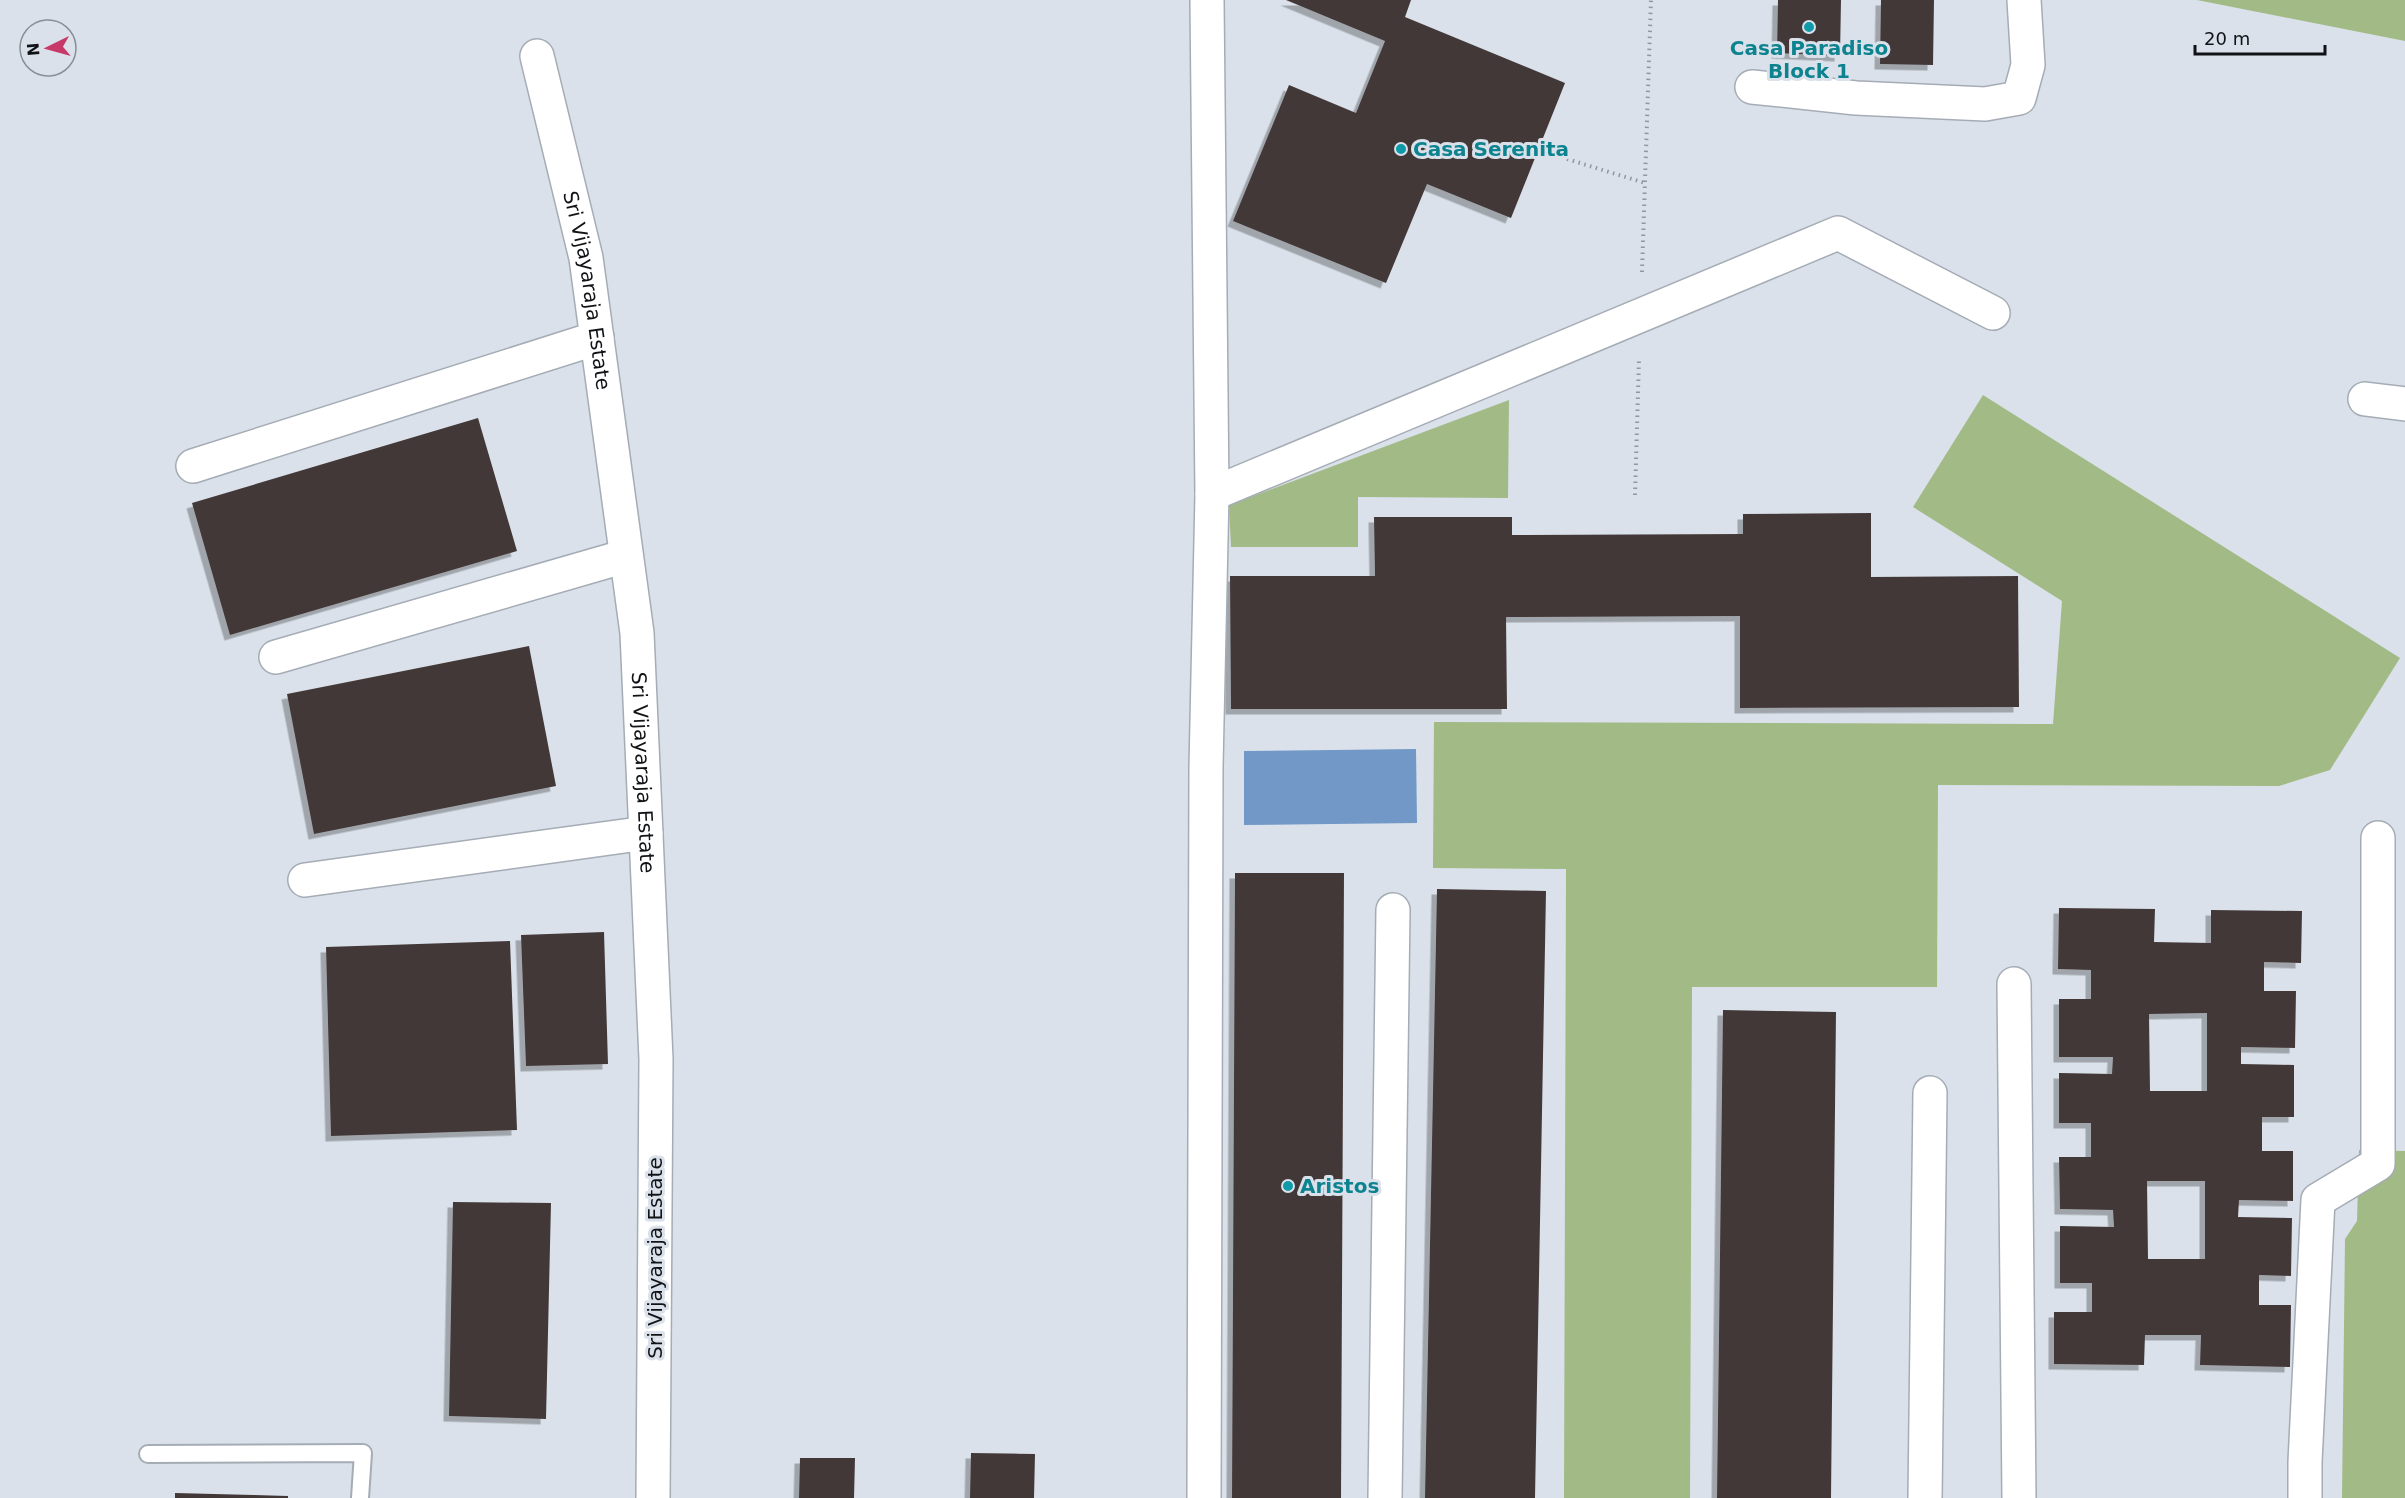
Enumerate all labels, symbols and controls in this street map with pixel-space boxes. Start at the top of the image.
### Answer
north arrow [18,18,78,78]
scale bar [2195,18,2326,56]
marker: Casa Paradiso Block 1 [1802,20,1816,34]
text: 20 m [2204,28,2250,49]
place label: Casa Paradiso Block 1 [1730,36,1888,83]
text: N [24,42,44,57]
place label: Casa Serenita [1413,137,1569,161]
marker: Casa Serenita [1394,142,1408,156]
street label: Sri Vijayaraja Estate [558,188,616,391]
street label: Sri Vijayaraja Estate [627,671,660,874]
street label: Sri Vijayaraja Estate [643,1157,667,1359]
place label: Aristos [1300,1174,1379,1198]
marker: Aristos [1281,1179,1295,1193]

